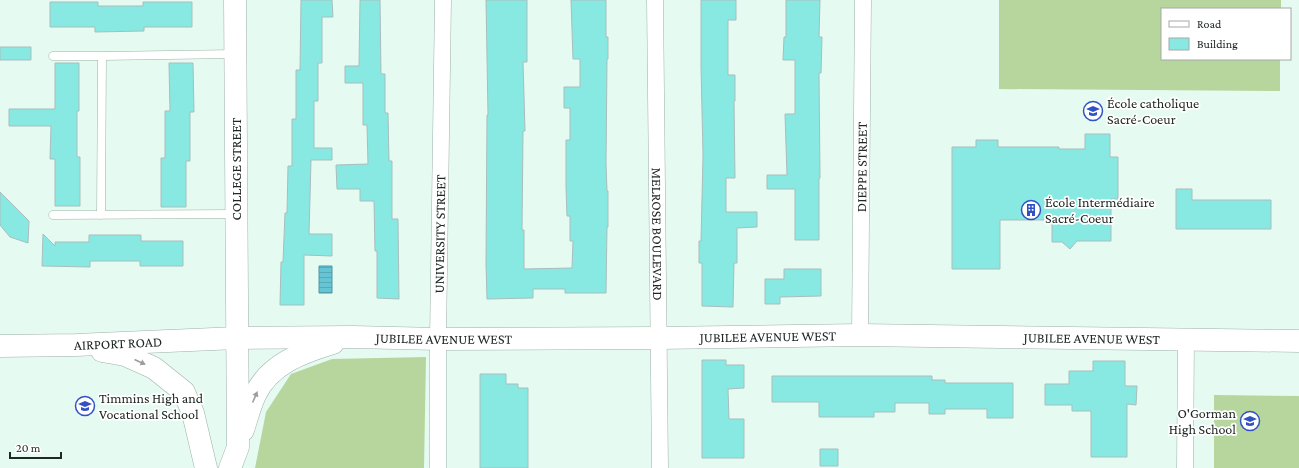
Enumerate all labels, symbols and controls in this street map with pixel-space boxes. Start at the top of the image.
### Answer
legend [1161,8,1291,60]
text: Road [1197,17,1222,31]
text: Building [1197,37,1238,51]
place label: École catholique Sacré-Coeur [1107,95,1199,127]
school or university icon: École catholique Sacré-Coeur [1082,100,1104,122]
street label: COLLEGE STREET [228,117,244,220]
street label: DIEPPE STREET [853,121,870,212]
street label: MELROSE BOULEVARD [649,167,666,301]
street label: UNIVERSITY STREET [431,174,448,294]
place label: École Intermédiaire Sacré-Coeur [1045,194,1155,226]
building icon: École Intermédiaire Sacré-Coeur [1020,199,1042,221]
street label: JUBILEE AVENUE WEST [697,327,837,345]
street label: JUBILEE AVENUE WEST [373,329,512,347]
street label: JUBILEE AVENUE WEST [1021,329,1160,347]
street label: AIRPORT ROAD [73,333,162,353]
one-way arrow [135,359,146,365]
place label: Timmins High and Vocational School [99,390,204,422]
one-way arrow [252,391,258,402]
school or university icon: Timmins High and Vocational School [74,395,96,417]
place label: O'Gorman High School [1169,405,1236,437]
school or university icon: O'Gorman High School [1239,410,1261,432]
scale bar [10,434,61,460]
text: 20 m [16,441,41,455]

